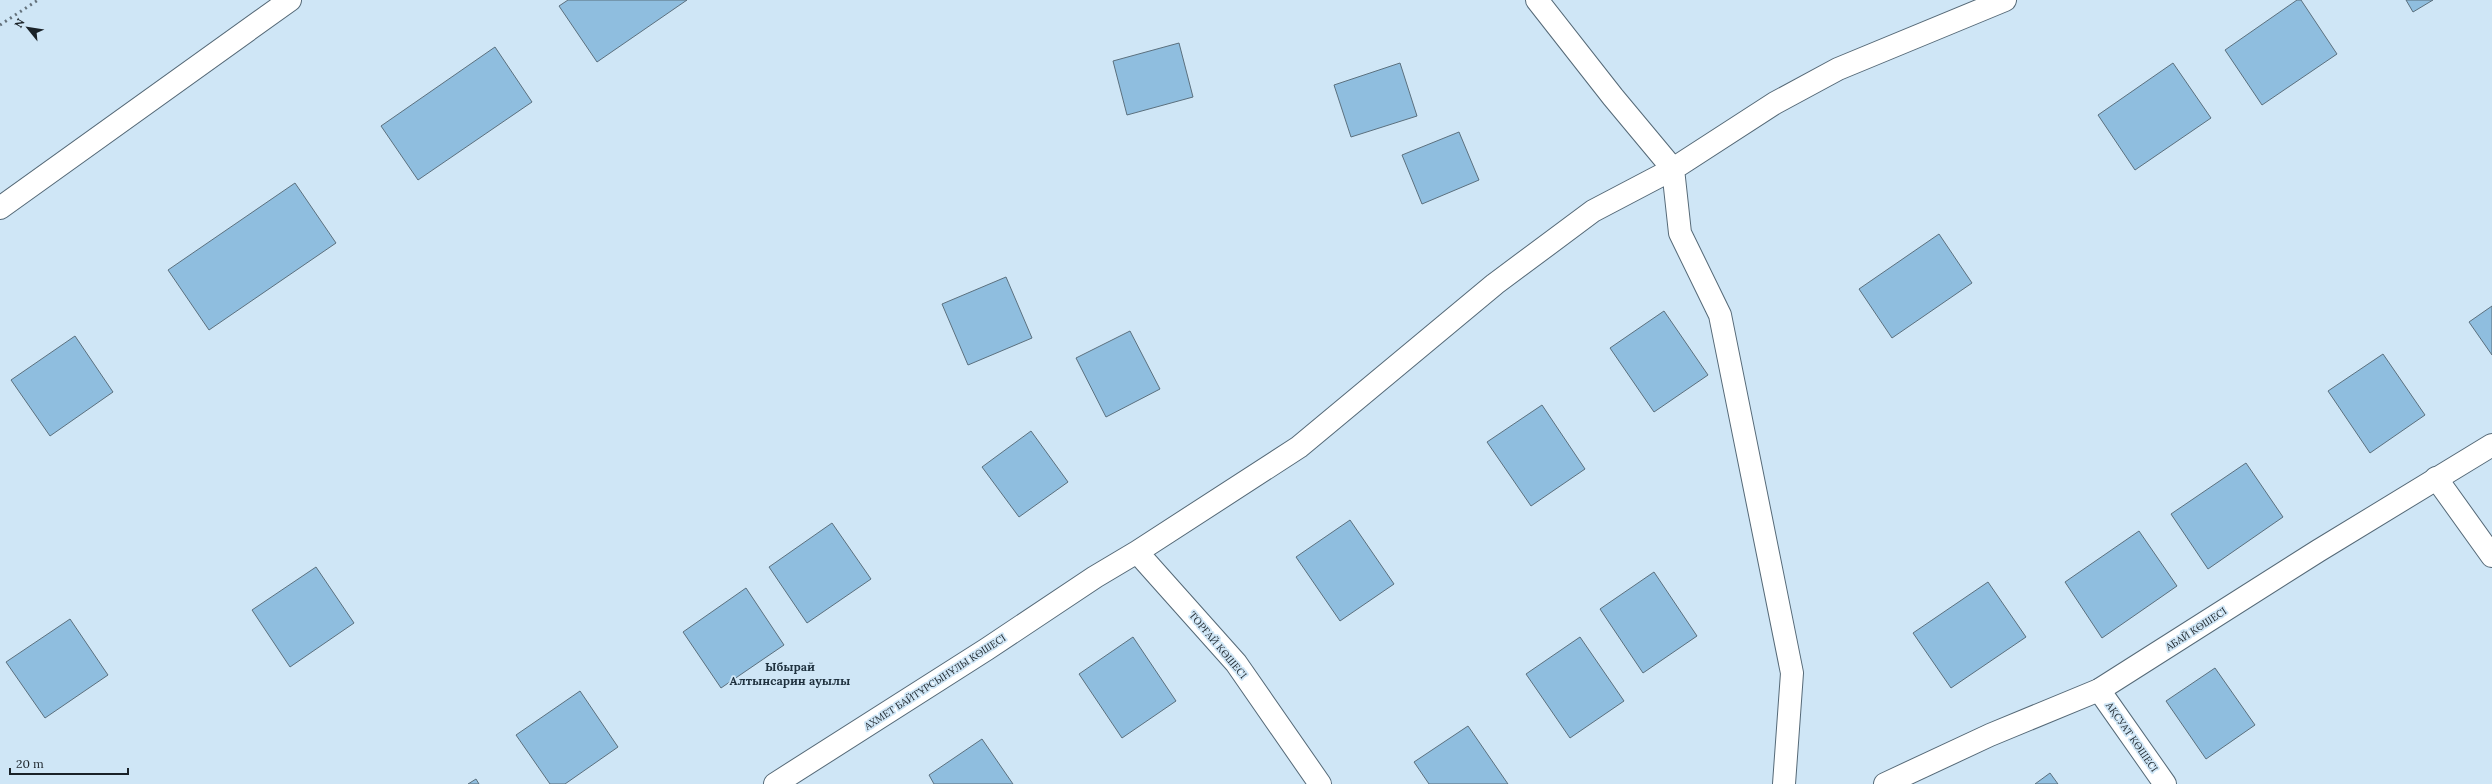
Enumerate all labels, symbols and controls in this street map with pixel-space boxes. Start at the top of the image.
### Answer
north arrow [8,8,48,48]
text: N [11,15,28,30]
street label: АБАЙ КӨШЕСІ [2162,604,2229,654]
street label: ТОРҒАЙ КӨШЕСІ [1186,609,1250,681]
street label: АХМЕТ БАЙТҰРСЫНҰЛЫ КӨШЕСІ [861,631,1008,733]
district label: Ыбырай Алтынсарин ауылы [730,659,850,688]
street label: АҚСУАТ КӨШЕСІ [2103,699,2161,774]
scale bar [10,750,128,776]
text: 20 m [16,756,44,771]

